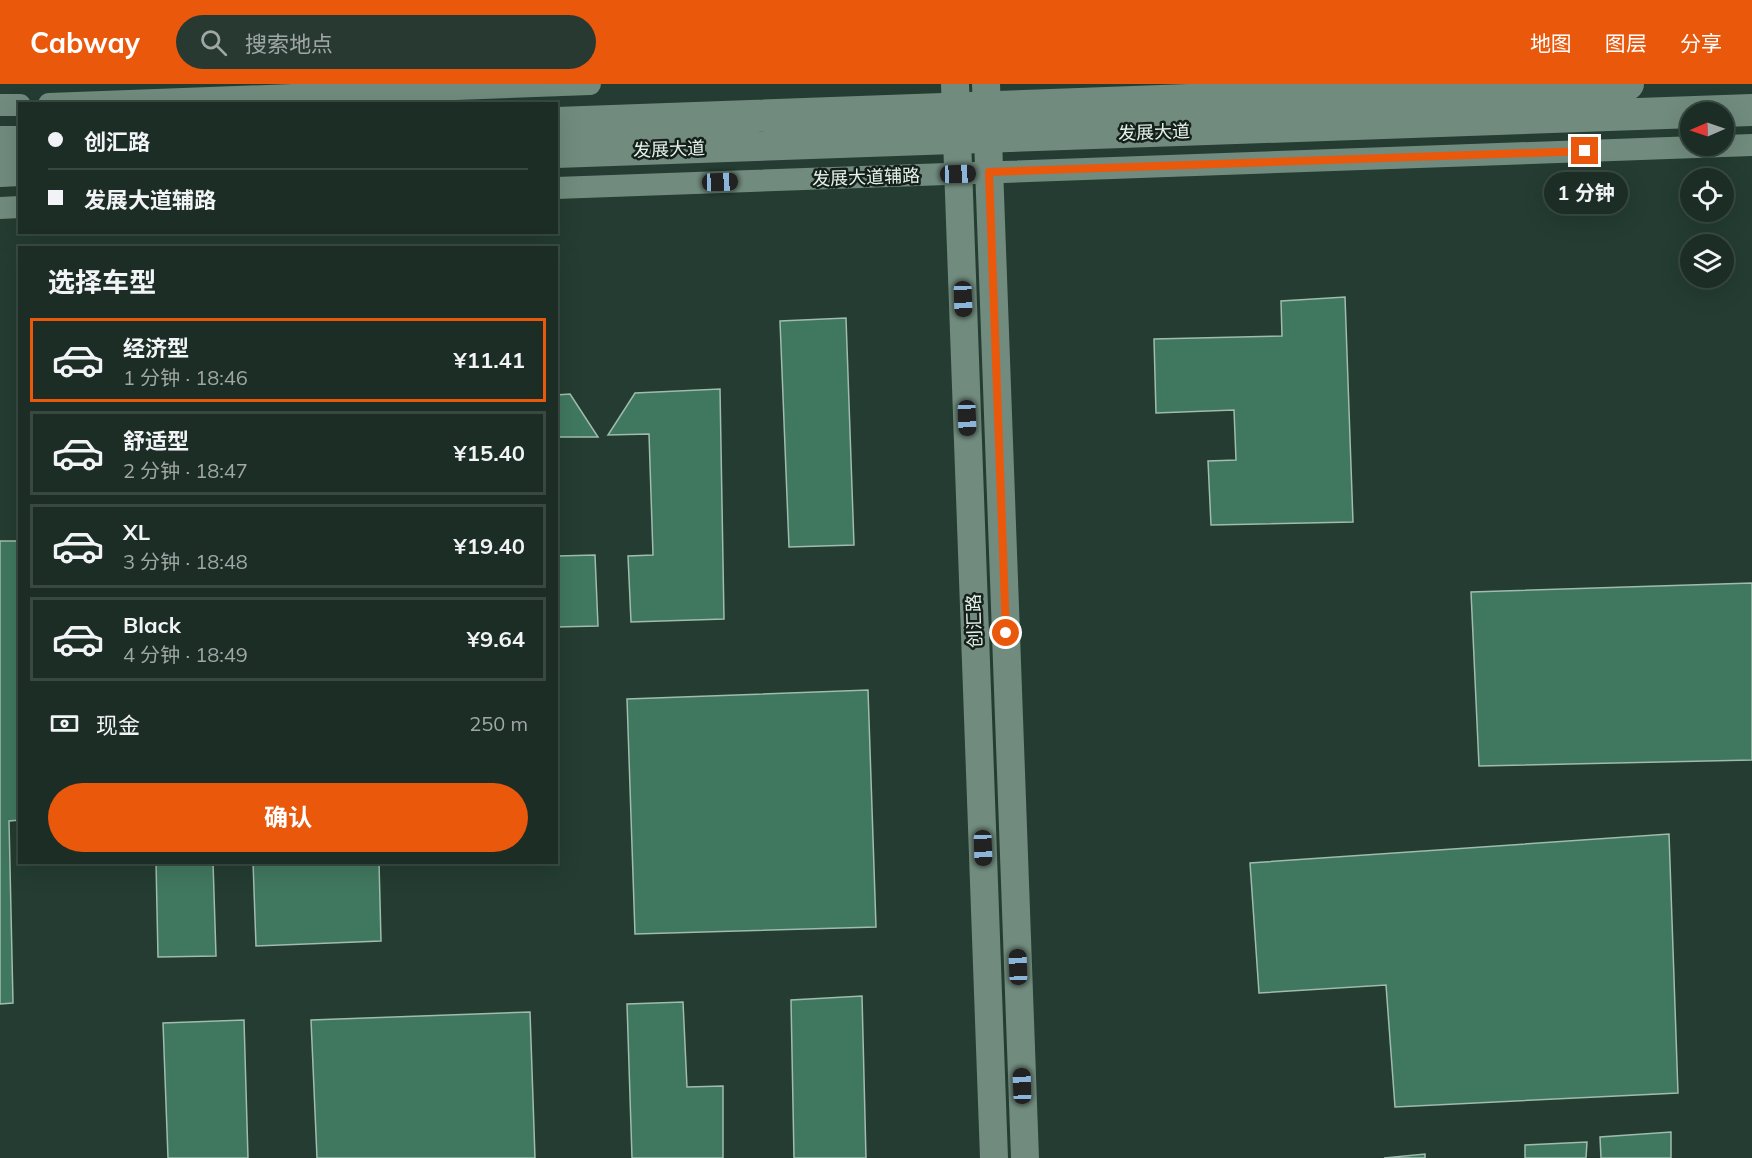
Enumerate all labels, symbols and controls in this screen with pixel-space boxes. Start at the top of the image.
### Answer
search box [176,15,596,69]
text: Cabway [30,25,140,60]
icon: search [197,26,230,59]
text: 搜索地点 [245,30,333,58]
text: 地图 [1530,30,1572,56]
text: 图层 [1605,30,1647,56]
text: 分享 [1680,30,1722,56]
north arrow [1680,102,1734,156]
map controls [1680,102,1734,288]
street label: 发展大道 [1118,119,1190,145]
text: 创汇路 [84,128,150,156]
street label: 发展大道 [633,136,705,162]
route end [1571,137,1598,164]
street label: 发展大道辅路 [812,164,920,190]
car [940,164,976,184]
button: locate [1680,168,1734,222]
car [702,172,738,192]
callout: 1 分钟 [1543,172,1627,214]
text: 1 分钟 [1557,180,1615,205]
text: 发展大道辅路 [84,186,216,214]
button: layers [1680,234,1734,288]
text: 选择车型 [48,265,156,299]
car [953,281,973,317]
icon: car [51,333,105,387]
text: 经济型 [123,334,189,362]
text: ¥11.41 [454,346,525,374]
text: 1 分钟 · 18:46 [123,365,248,390]
car [957,400,977,436]
icon: car [51,426,105,480]
text: 舒适型 [123,427,189,455]
text: ¥15.40 [454,439,525,467]
text: 2 分钟 · 18:47 [123,458,248,483]
text: XL [123,518,150,546]
icon: car [51,519,105,573]
text: ¥19.40 [454,532,525,560]
text: 3 分钟 · 18:48 [123,549,248,574]
street label: 创汇路 [962,594,986,648]
text: Black [123,611,181,639]
icon: car [51,612,105,666]
route start [992,619,1019,646]
text: ¥9.64 [467,625,525,653]
text: 4 分钟 · 18:49 [123,642,248,667]
icon: cash [48,707,81,740]
text: 现金 [96,711,140,739]
text: 250 m [469,711,528,736]
button: 确认 [48,783,528,852]
car [973,830,993,866]
car [1008,949,1028,985]
car [1012,1068,1032,1104]

